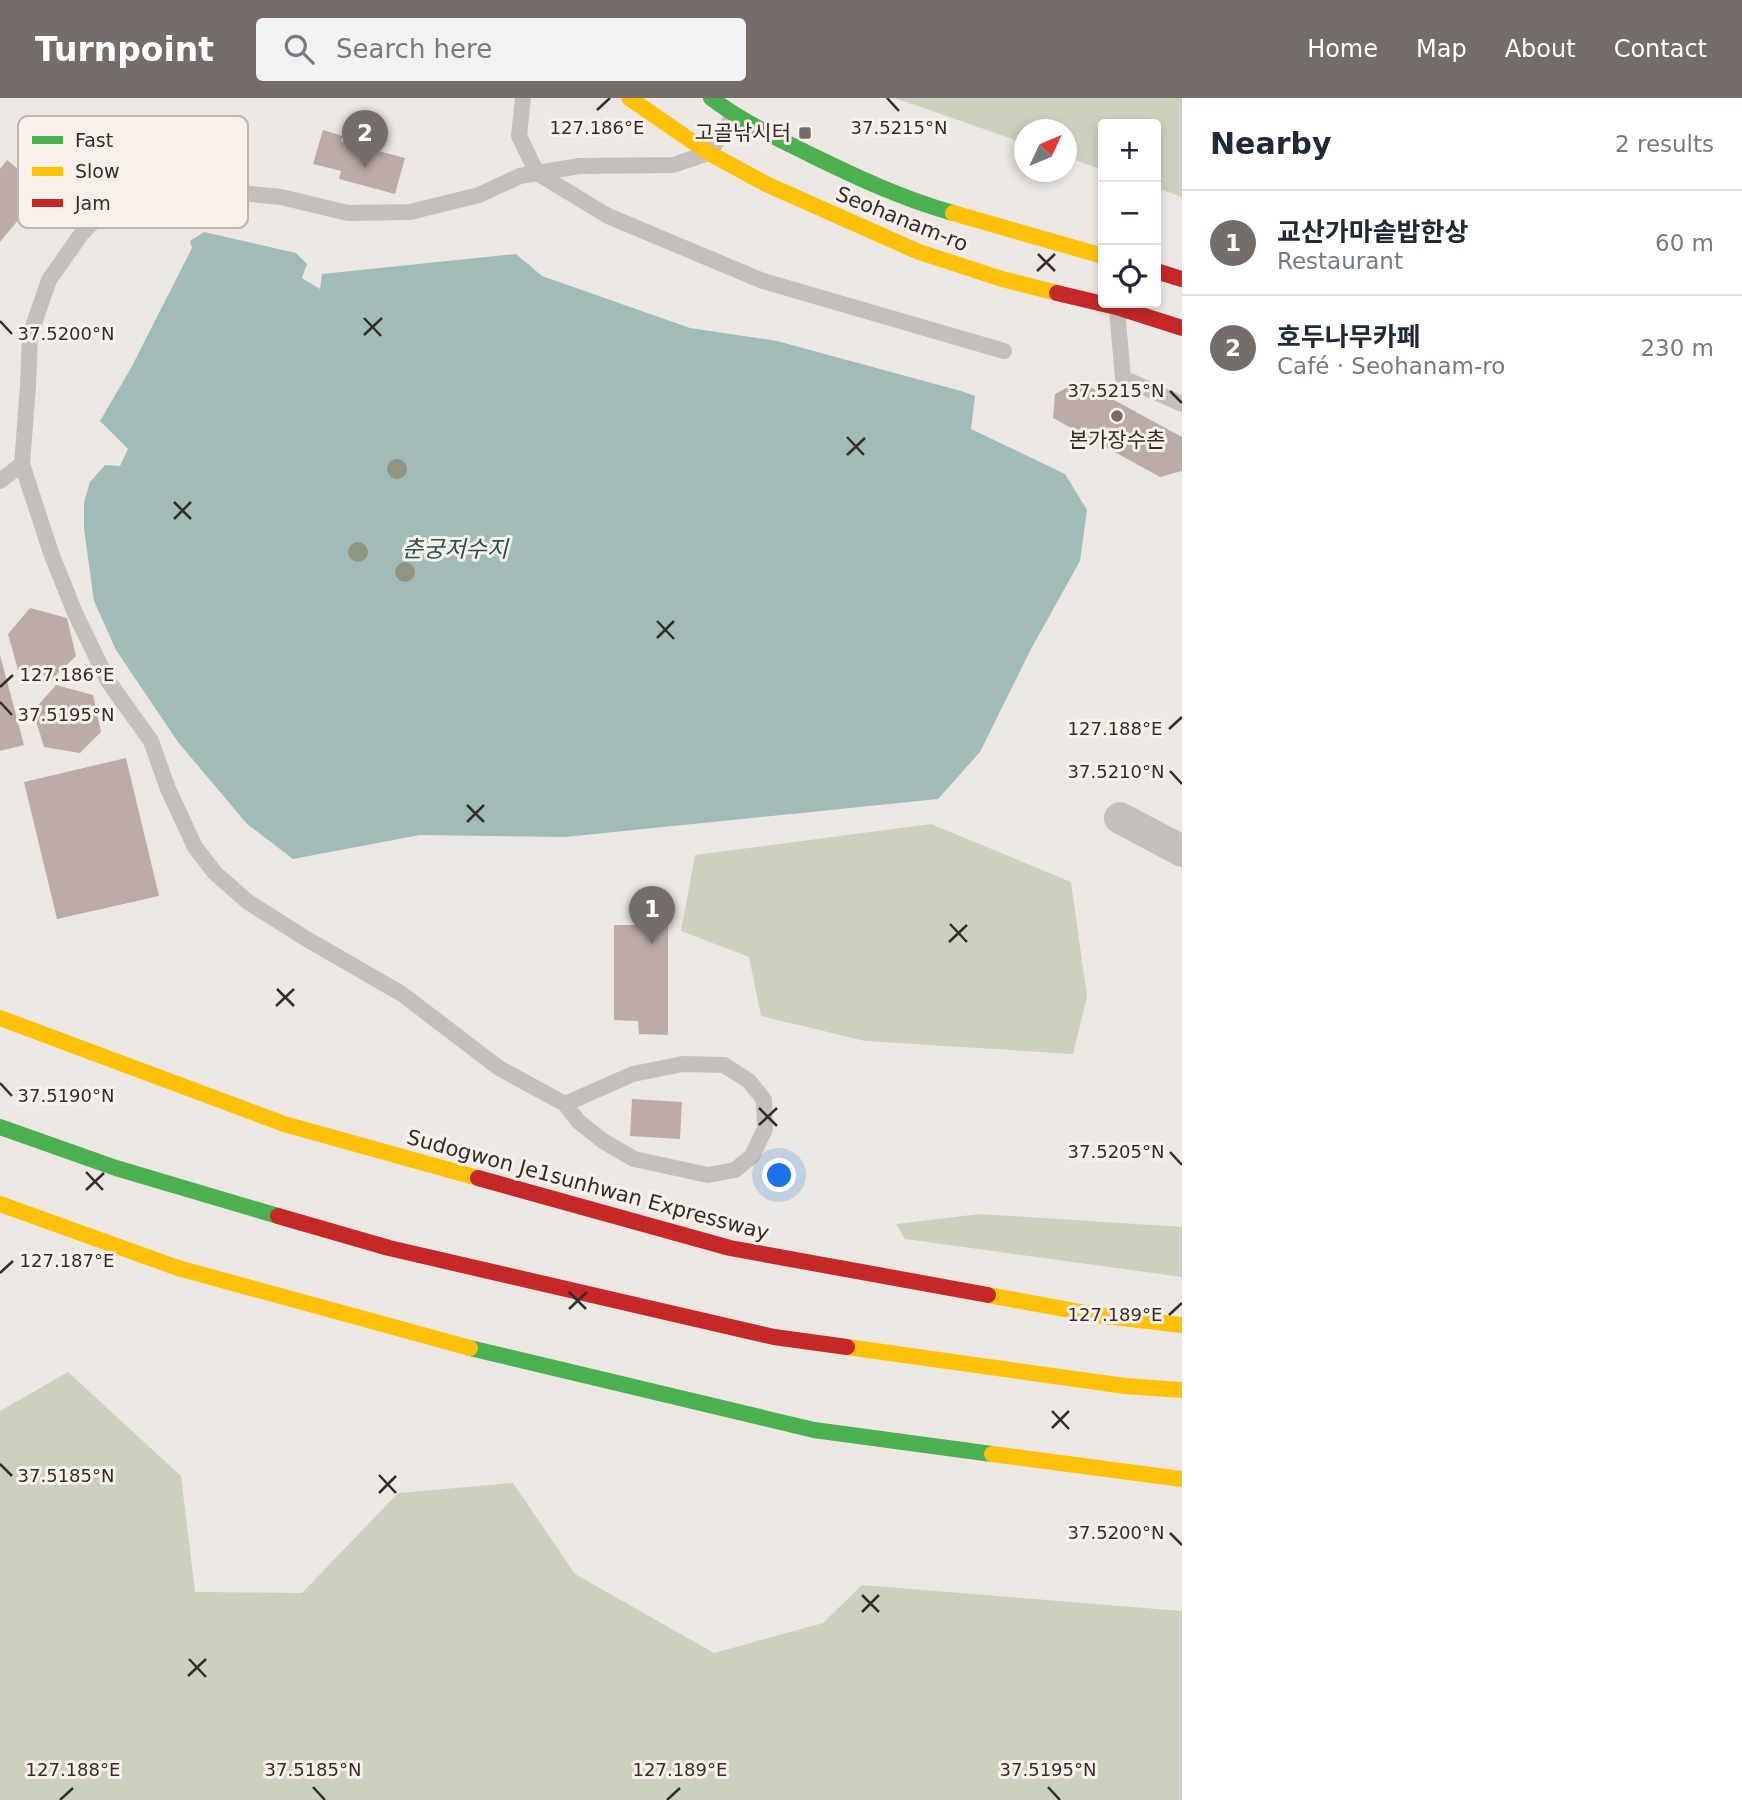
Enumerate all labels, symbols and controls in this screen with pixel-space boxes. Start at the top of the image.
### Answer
search box [256,18,746,81]
text: Turnpoint [35,30,214,69]
icon: search [280,30,318,68]
text: Search here [336,34,492,64]
text: Home [1307,35,1378,63]
text: Map [1416,35,1467,63]
text: About [1505,35,1576,63]
text: Contact [1614,35,1707,63]
pin: 2 [342,110,388,168]
legend [18,116,248,228]
text: 127.186°E [550,117,644,138]
text: 37.5215°N [851,117,947,138]
north arrow [1014,119,1077,182]
map controls [1098,119,1161,308]
button: + [1098,119,1161,182]
place label: 고골낚시터 [694,121,791,145]
marker: 고골낚시터 [797,125,813,141]
text: Nearby [1210,126,1332,161]
text: Fast [75,129,113,151]
text: 2 results [1615,131,1714,157]
text: Slow [75,160,120,182]
street label: Seohanam-ro [832,182,972,256]
button: − [1098,182,1161,245]
text: Jam [74,192,111,214]
text: 교산가마솥밥한상 [1277,217,1468,247]
text: 1 [1225,230,1241,256]
text: 60 m [1655,230,1714,256]
button: locate [1098,245,1161,308]
text: Restaurant [1277,248,1403,274]
text: 호두나무카페 [1277,322,1421,352]
text: 37.5200°N [18,323,114,344]
text: 2 [1225,335,1241,361]
text: 230 m [1640,335,1714,361]
text: Café · Seohanam-ro [1277,353,1505,379]
text: 37.5215°N [1068,380,1164,401]
marker: 본가장수촌 [1109,408,1125,424]
place label: 본가장수촌 [1069,428,1165,452]
water label: 춘궁저수지 [402,536,510,562]
text: 127.186°E [20,664,114,685]
text: 37.5195°N [18,704,114,725]
text: 127.188°E [1068,718,1162,739]
text: 37.5210°N [1068,761,1164,782]
pin: 1 [629,886,675,944]
text: 37.5190°N [18,1085,114,1106]
street label: Sudogwon Je1sunhwan Expressway [404,1125,772,1245]
text: 37.5205°N [1068,1141,1164,1162]
your location [762,1158,796,1192]
text: 127.187°E [20,1250,114,1271]
text: 127.189°E [1068,1304,1162,1325]
text: 37.5185°N [18,1465,114,1486]
text: 37.5200°N [1068,1522,1164,1543]
text: 127.188°E [26,1759,120,1780]
text: 37.5185°N [265,1759,361,1780]
text: 127.189°E [633,1759,727,1780]
text: 37.5195°N [1000,1759,1096,1780]

